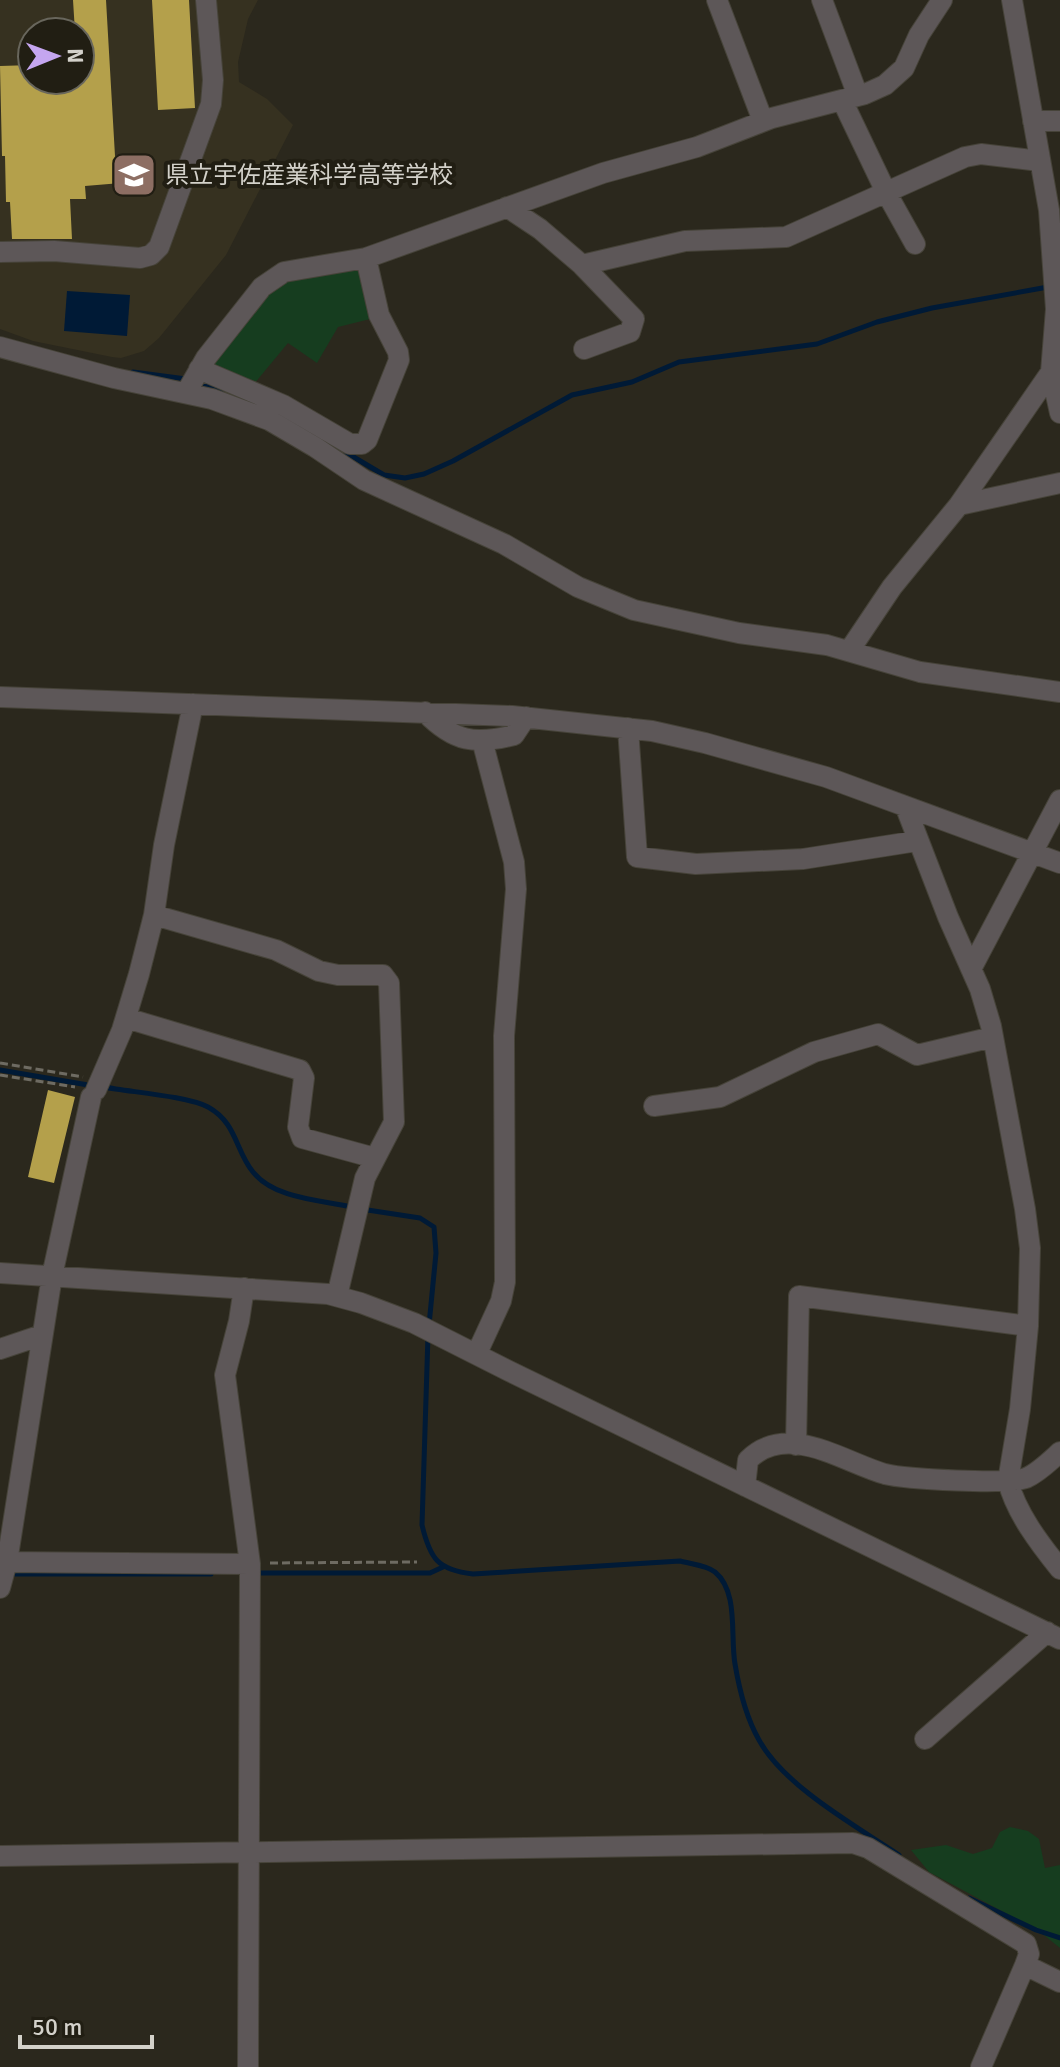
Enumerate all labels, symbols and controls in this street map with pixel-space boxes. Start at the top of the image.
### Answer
north arrow [16,16,96,96]
text: N [62,48,89,64]
school or university icon: 県立宇佐産業科学高等学校 [110,151,158,199]
place label: 県立宇佐産業科学高等学校 [165,160,453,190]
scale bar [20,1999,152,2049]
text: 50 m [32,2012,82,2042]

